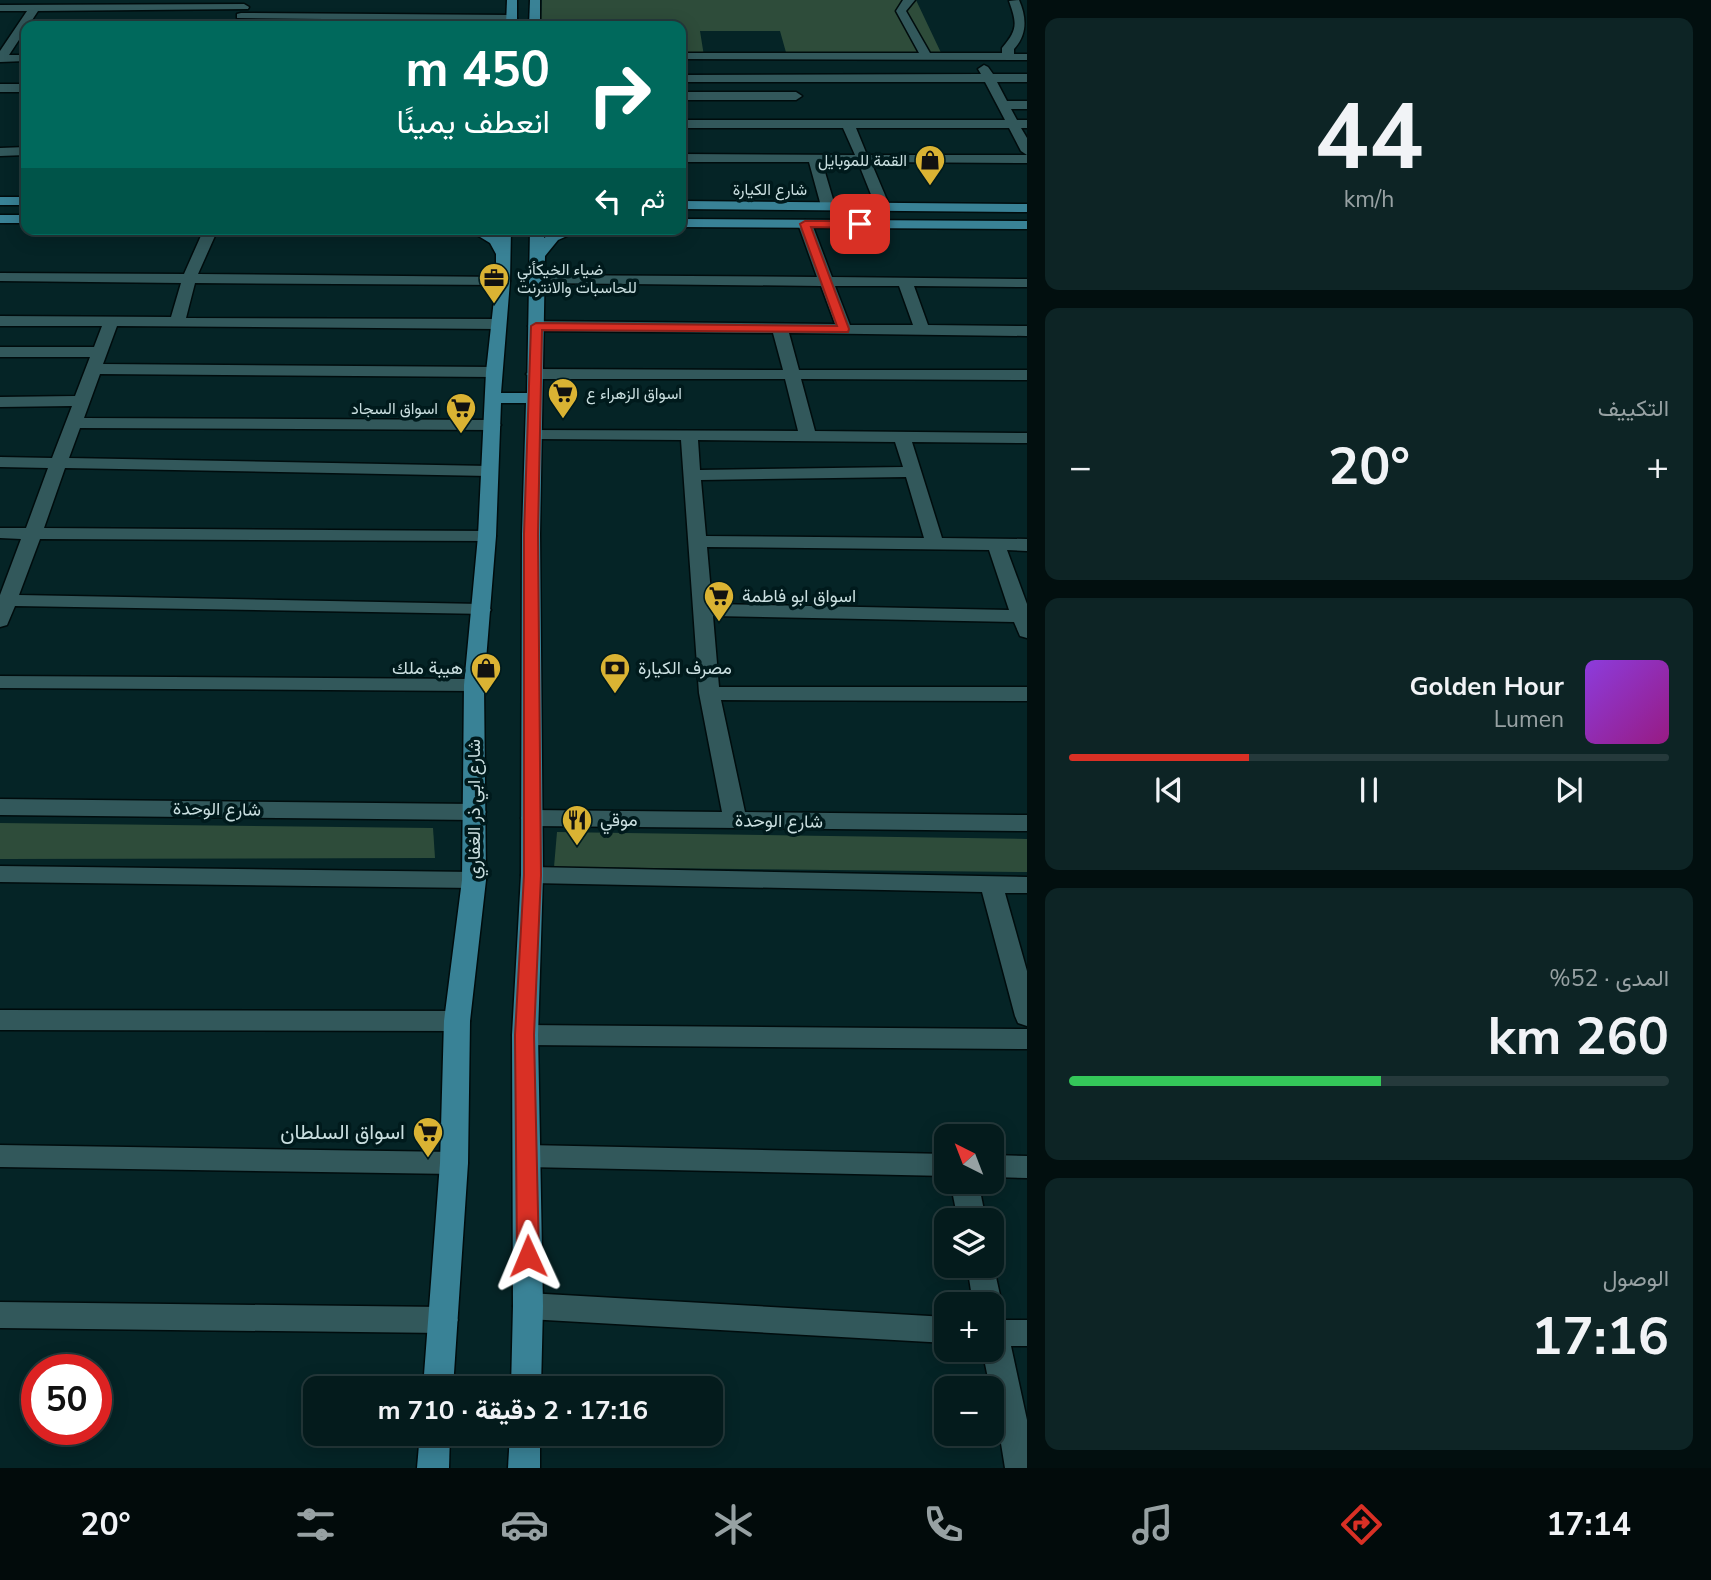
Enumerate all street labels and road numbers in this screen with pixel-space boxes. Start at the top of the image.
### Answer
street label: شارع الكيارة [733,179,807,201]
street label: شارع ابي ذر الغفاري [462,739,489,879]
street label: شارع الوحدة [173,796,261,822]
street label: شارع الوحدة [735,808,823,834]

